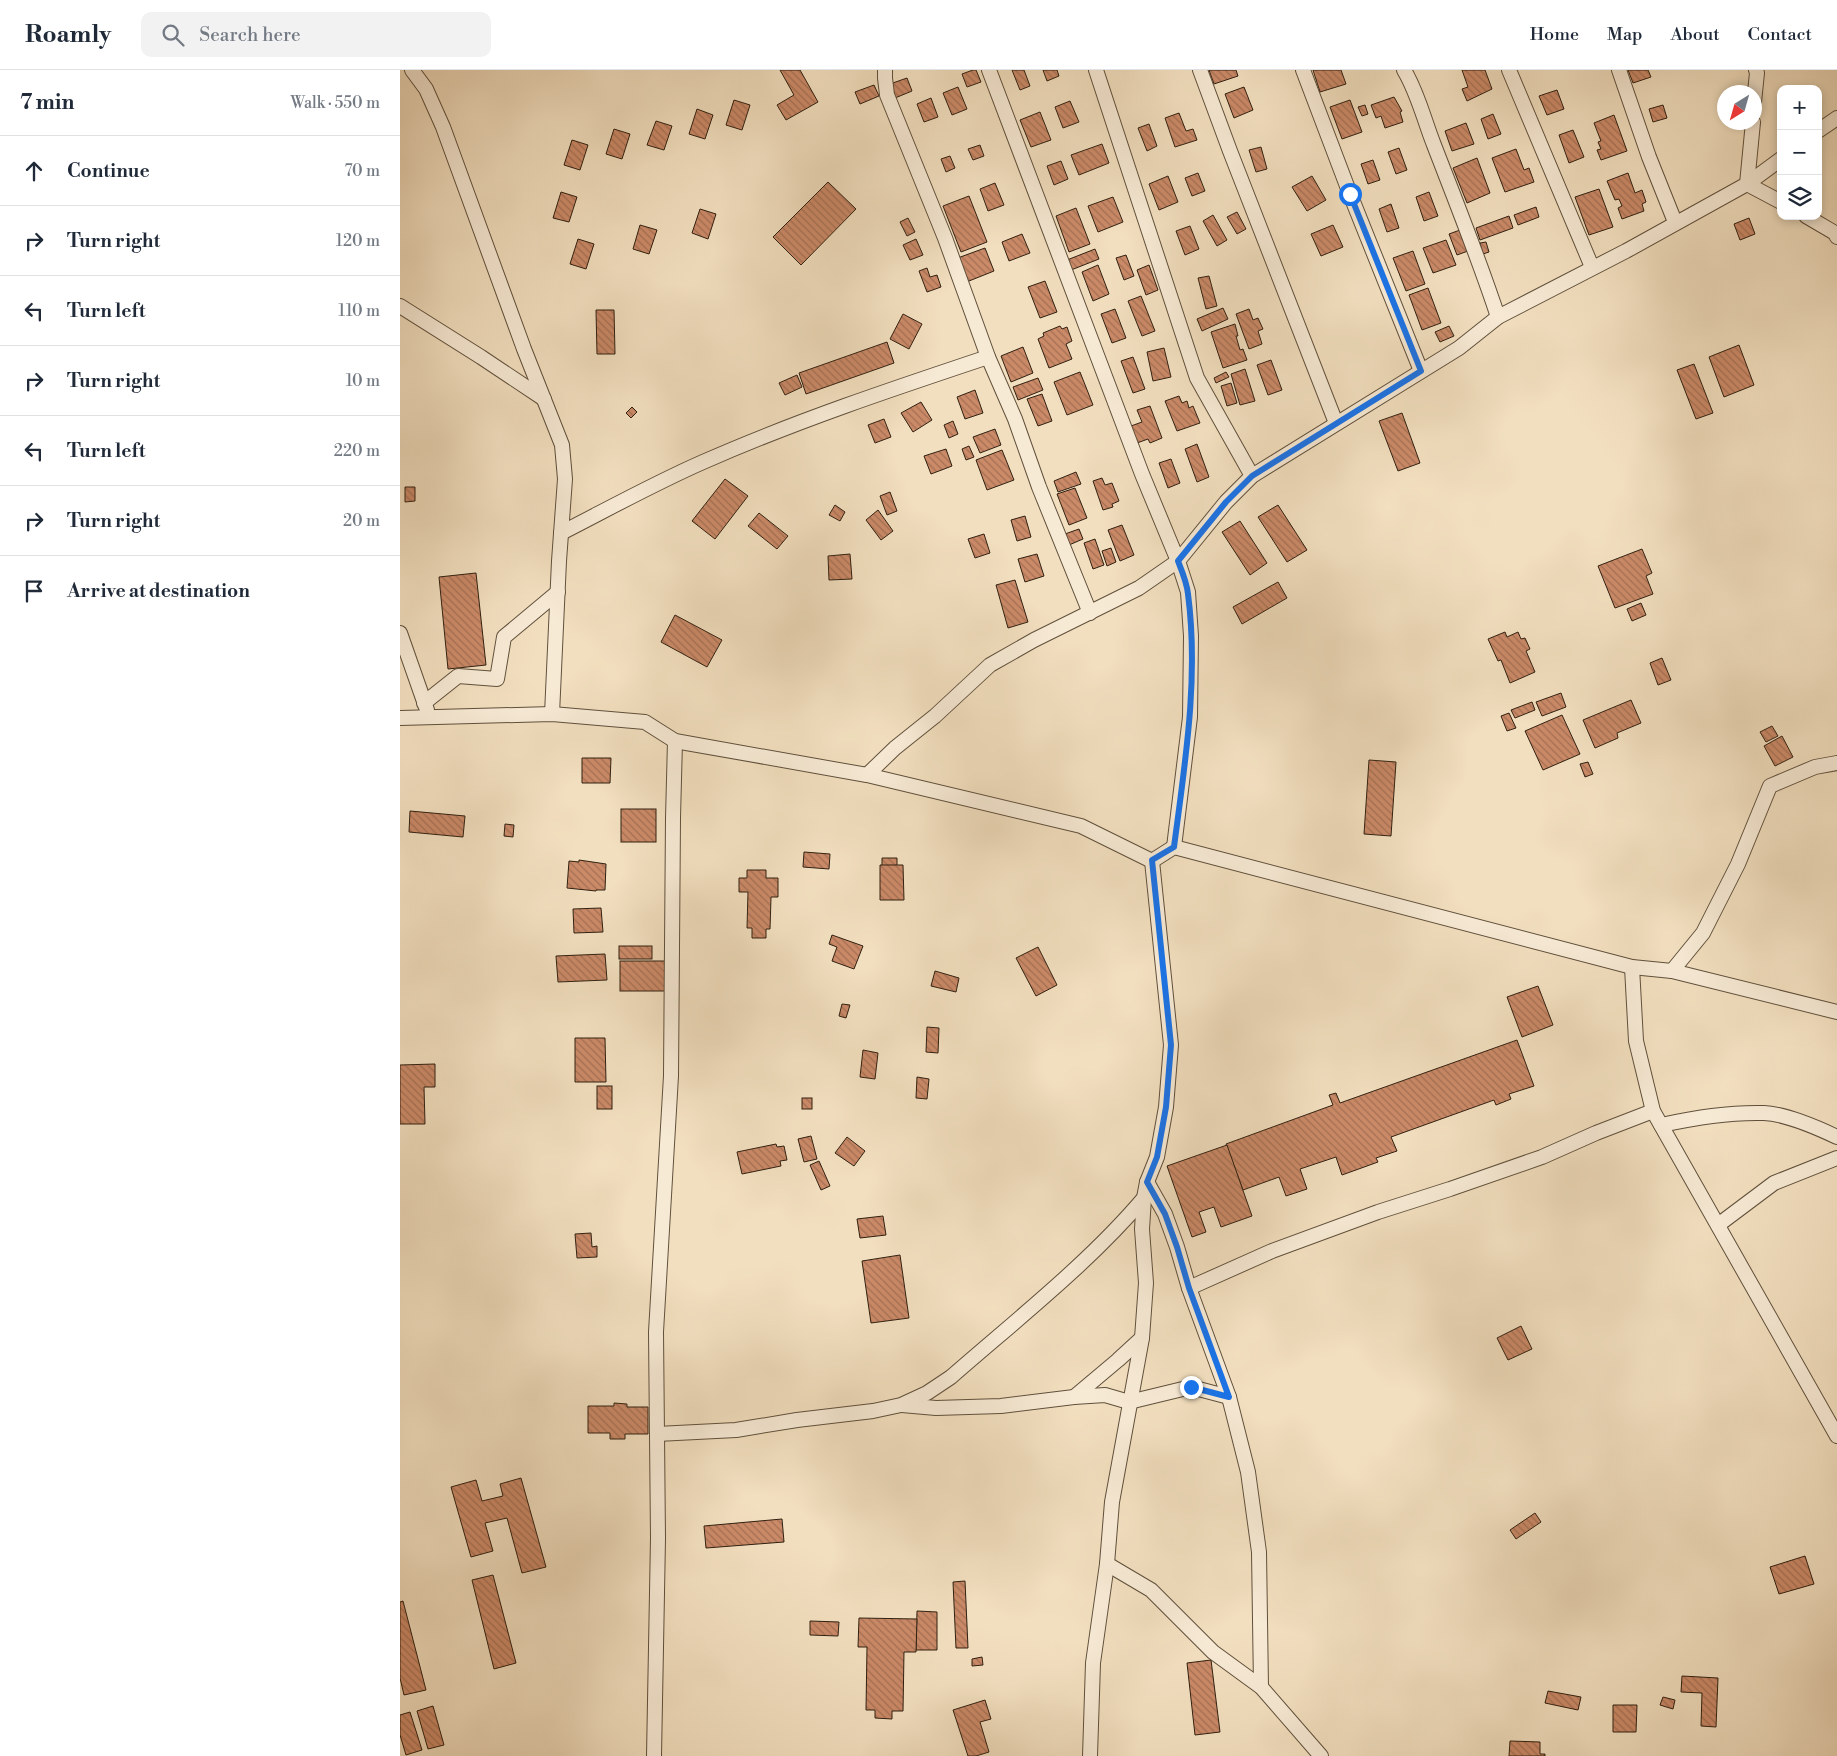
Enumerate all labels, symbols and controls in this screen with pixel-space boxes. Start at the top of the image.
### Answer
search box [141,12,491,57]
text: Roamly [25,20,111,50]
icon: search [159,21,187,49]
text: Search here [199,23,301,47]
text: Home [1530,23,1579,46]
text: Map [1607,23,1643,46]
text: About [1671,23,1720,46]
text: Contact [1748,23,1812,46]
north arrow [1717,85,1762,130]
map controls [1777,85,1822,220]
button: + [1777,85,1822,130]
text: 7 min [20,90,74,116]
text: Walk · 550 m [291,93,380,113]
button: − [1777,130,1822,175]
icon: ahead [20,157,48,185]
text: Continue [67,159,150,183]
text: 70 m [344,161,380,181]
button: layers [1777,175,1822,220]
route start [1339,183,1362,206]
icon: right [20,227,48,255]
text: Turn right [67,229,160,253]
text: 120 m [336,231,380,251]
icon: left [20,297,48,325]
text: Turn left [67,299,146,323]
text: 110 m [338,301,380,321]
icon: right [20,367,48,395]
text: Turn right [67,369,160,393]
text: 10 m [346,371,380,391]
icon: left [20,437,48,465]
text: Turn left [67,439,146,463]
text: 220 m [334,441,380,461]
icon: right [20,507,48,535]
text: Turn right [67,509,160,533]
text: 20 m [343,511,380,531]
icon: arrive [20,577,48,605]
text: Arrive at destination [67,579,250,603]
route end [1180,1376,1203,1399]

